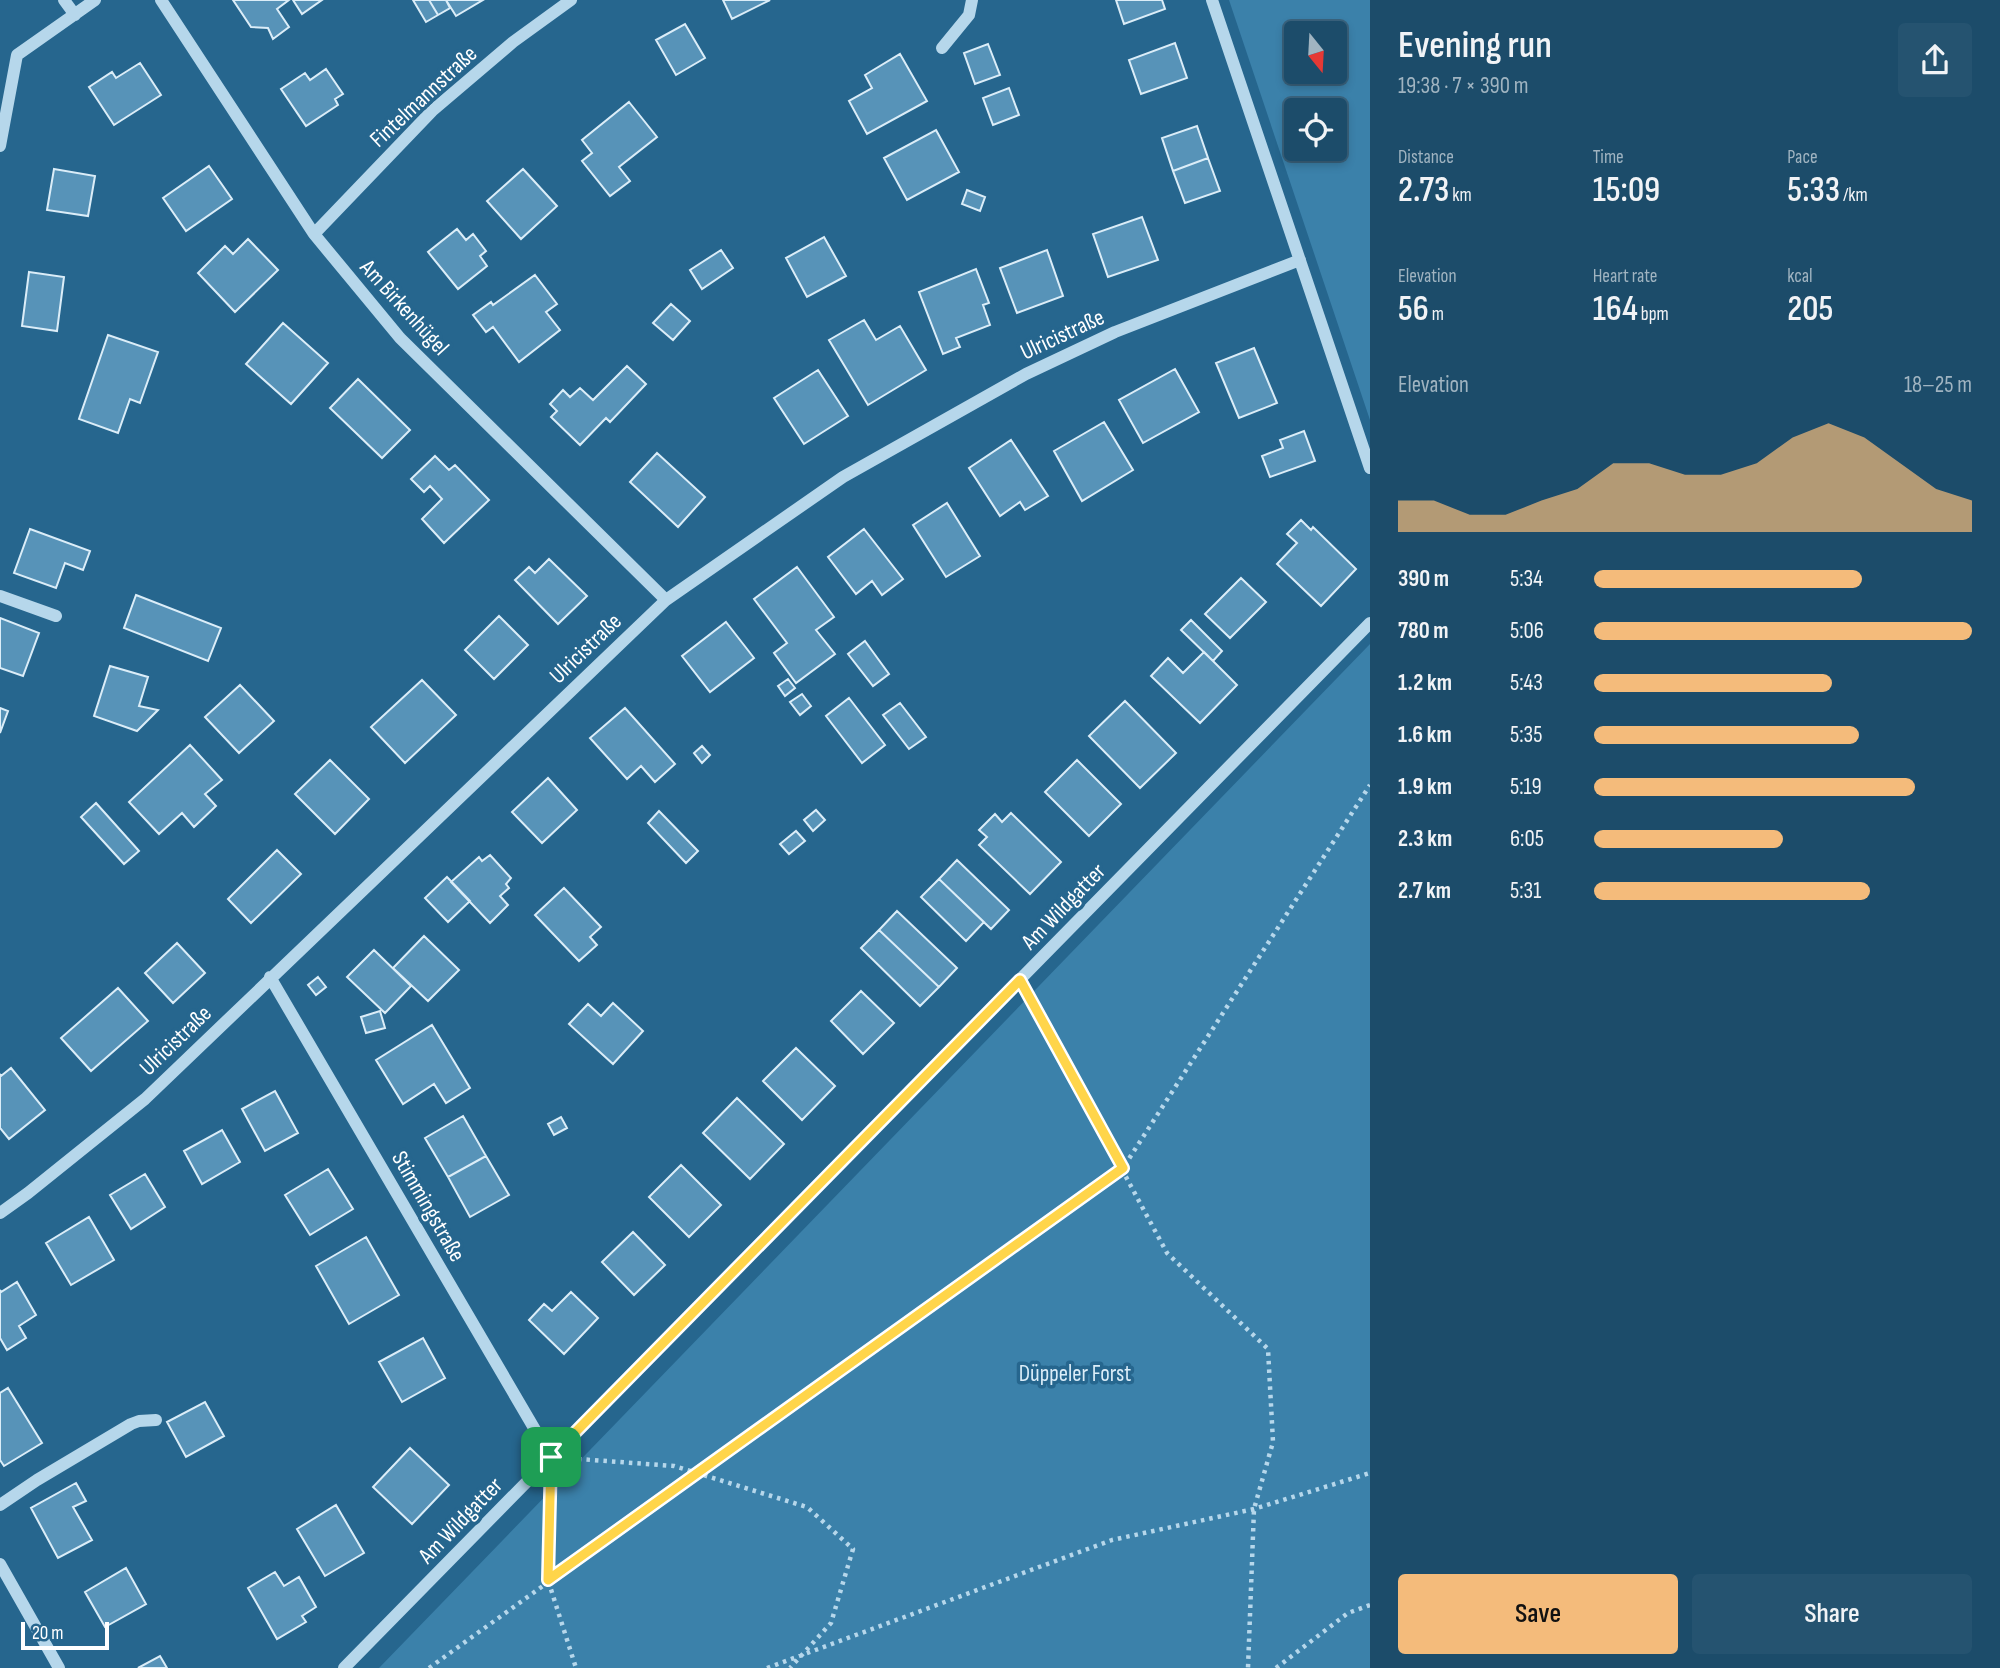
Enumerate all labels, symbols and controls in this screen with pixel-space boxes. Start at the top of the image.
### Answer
north arrow [1284,21,1348,84]
map controls [1284,21,1347,161]
text: Evening run [1398,23,1552,68]
button: share [1898,23,1972,97]
street label: Fintelmannstraße [364,40,483,153]
text: 19:38 · 7 × 390 m [1398,72,1528,100]
button: locate [1284,98,1347,161]
text: Distance [1398,146,1454,169]
text: Time [1593,146,1624,169]
text: Pace [1787,146,1818,169]
text: 2.73 [1398,169,1449,212]
text: 15:09 [1593,169,1660,212]
text: 5:33 [1787,169,1840,212]
text: km [1449,184,1472,207]
text: /km [1840,184,1868,207]
street label: Am Birkenhügel [353,253,455,361]
text: Elevation [1398,265,1457,288]
text: Heart rate [1593,265,1658,288]
text: kcal [1787,265,1812,288]
text: 56 [1398,288,1429,331]
text: 164 [1593,288,1638,331]
text: 205 [1787,288,1833,331]
street label: Ulricistraße [1016,303,1109,366]
text: m [1429,303,1444,326]
text: bpm [1638,303,1669,326]
text: Elevation [1398,371,1469,399]
text: 18–25 m [1904,371,1972,399]
text: 390 m [1398,565,1449,593]
text: 5:34 [1510,565,1543,593]
street label: Ulricistraße [544,608,628,690]
text: 780 m [1398,617,1449,645]
text: 5:06 [1510,617,1544,645]
text: 1.2 km [1398,669,1452,697]
text: 5:43 [1510,669,1543,697]
text: 1.6 km [1398,721,1452,749]
text: 5:35 [1510,721,1542,749]
text: 1.9 km [1398,773,1452,801]
text: 5:19 [1510,773,1542,801]
text: 2.3 km [1398,825,1452,853]
text: 6:05 [1510,825,1544,853]
street label: Am Wildgatter [1015,857,1112,956]
text: 2.7 km [1398,877,1451,905]
text: 5:31 [1510,877,1541,905]
street label: Ulricistraße [134,1000,218,1082]
street label: Stimmingstraße [385,1146,471,1267]
park label: Düppeler Forst [1019,1360,1131,1388]
pin [521,1427,581,1487]
icon: arrive [532,1438,570,1476]
street label: Am Wildgatter [412,1471,509,1570]
button: Save [1398,1574,1678,1654]
button: Share [1692,1574,1972,1654]
scale bar [21,1619,108,1651]
text: 20 m [32,1622,64,1645]

